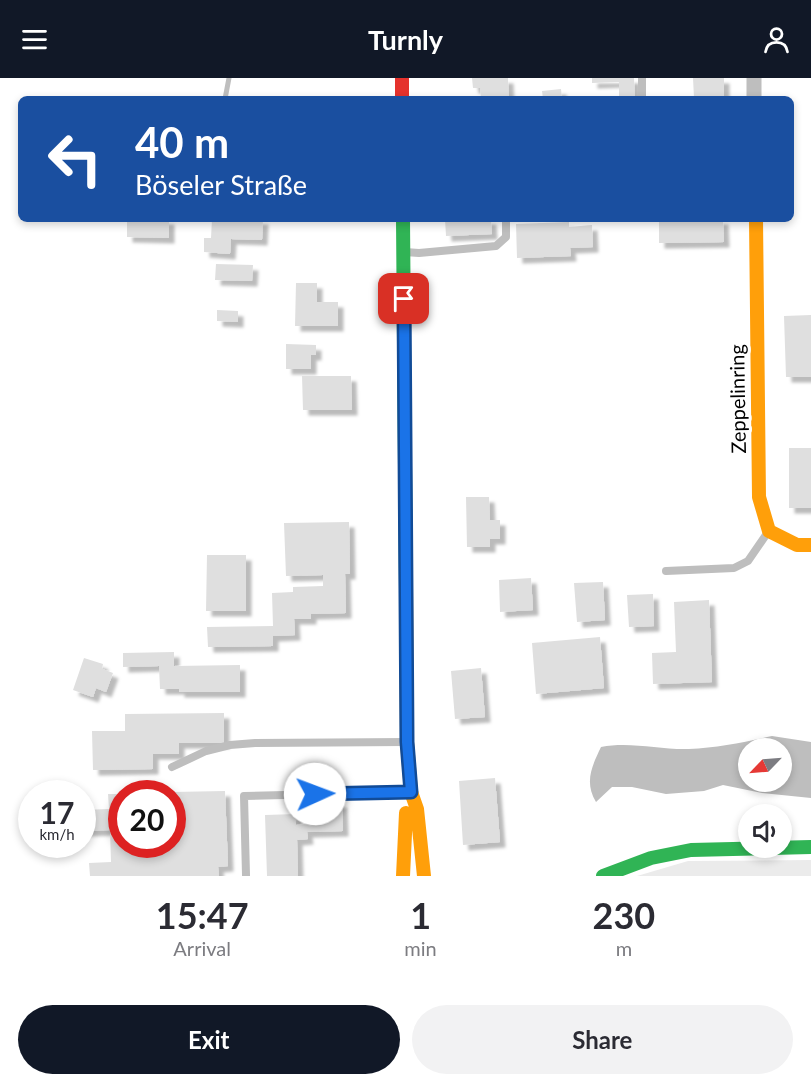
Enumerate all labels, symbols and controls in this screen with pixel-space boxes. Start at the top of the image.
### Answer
icon: menu [18,23,51,56]
text: Turnly [368,23,443,56]
icon: person [760,23,793,56]
text: 40 m [135,117,229,167]
icon: left [36,120,114,198]
text: Böseler Straße [135,168,307,201]
pin [378,273,429,324]
icon: arrive [387,282,420,315]
street label: Zeppelinring [724,344,750,454]
north arrow [738,738,792,792]
map controls [738,738,792,858]
position arrow [283,762,347,826]
speed limit sign: 20 [108,780,186,858]
text: 17 [40,794,74,830]
button: sound [738,804,792,858]
text: km/h [39,825,75,843]
text: 15:47 [156,893,249,937]
text: 1 [410,893,431,937]
text: 230 [593,893,655,937]
text: Arrival [173,936,231,960]
text: min [404,936,437,960]
text: m [616,936,632,960]
button: Exit [18,1005,400,1074]
button: Share [412,1005,793,1074]

